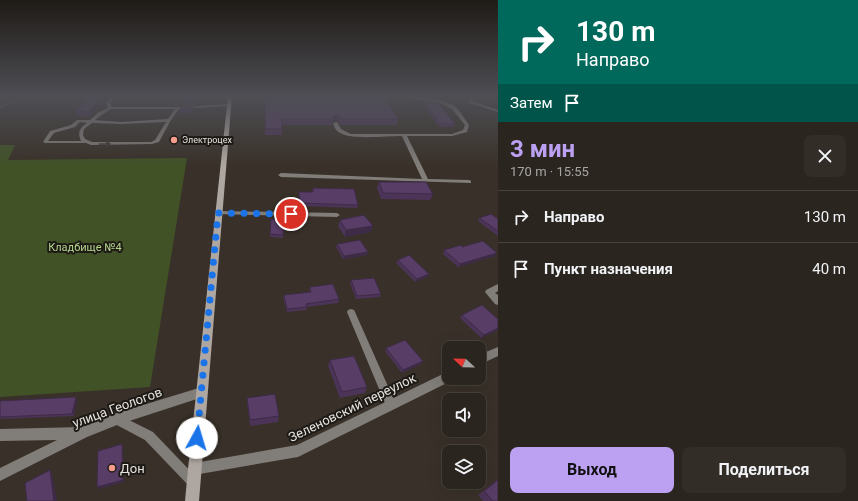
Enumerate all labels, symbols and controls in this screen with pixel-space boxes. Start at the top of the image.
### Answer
text: 130 m [576,15,655,48]
icon: right [510,16,562,68]
text: Направо [576,49,649,70]
icon: arrive [561,92,583,114]
text: Затем [510,94,553,112]
marker: Электроцех [169,135,179,145]
place label: Электроцех [182,135,232,145]
text: 3 мин [510,135,575,163]
button: close [804,135,846,177]
one-way arrow [99,141,112,147]
text: 170 m · 15:55 [510,164,589,179]
pin [274,197,308,231]
icon: arrive [280,203,302,225]
icon: right [510,206,532,228]
text: Направо [544,208,605,226]
text: 130 m [804,208,846,226]
park label: Кладбище №4 [48,241,122,254]
icon: arrive [510,258,532,280]
text: Пункт назначения [544,260,673,278]
text: 40 m [812,260,846,278]
north arrow [442,341,486,385]
map controls [442,341,486,489]
street label: Зеленовский переулок [286,370,418,445]
street label: улица Геологов [70,384,164,431]
button: sound [442,393,486,437]
position arrow [176,417,218,459]
button: layers [442,445,486,489]
button: Выход [510,447,674,493]
button: Поделиться [682,447,846,493]
place label: Дон [120,461,145,476]
marker: Дон [107,463,117,473]

